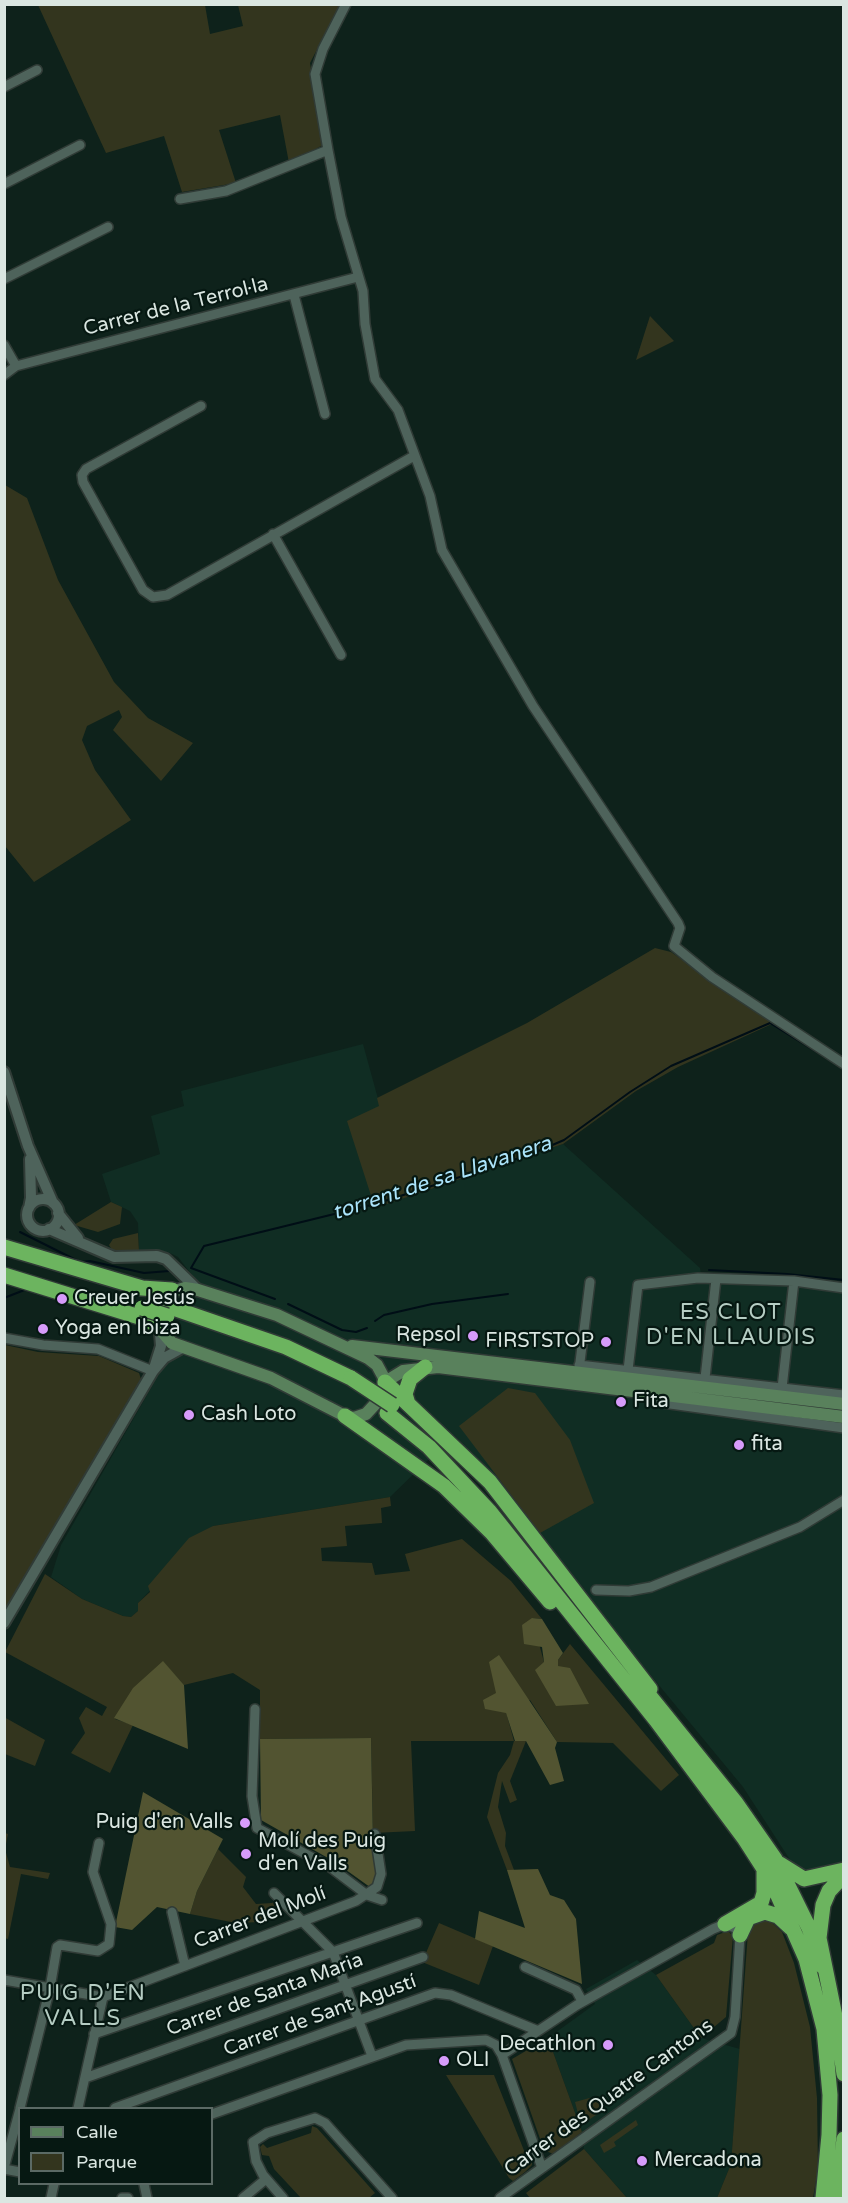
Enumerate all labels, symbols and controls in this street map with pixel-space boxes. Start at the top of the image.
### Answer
street label: Carrer de la Terrol·la [81,272,271,342]
water label: torrent de sa Llavanera [329,1132,555,1226]
place label: Creuer Jesús [74,1287,195,1311]
marker: Creuer Jesús [55,1292,69,1306]
district label: ES CLOT D'EN LLAUDIS [646,1300,816,1352]
place label: Yoga en Ibiza [55,1317,180,1341]
marker: Yoga en Ibiza [36,1322,50,1336]
place label: Repsol [396,1324,461,1348]
marker: Repsol [466,1329,480,1343]
place label: FIRSTSTOP [485,1330,594,1354]
marker: FIRSTSTOP [599,1335,613,1349]
place label: Fita [633,1390,669,1414]
marker: Fita [614,1395,628,1409]
place label: Cash Loto [201,1403,296,1427]
marker: Cash Loto [182,1408,196,1422]
place label: fita [751,1433,783,1457]
marker: fita [732,1438,746,1452]
place label: Puig d'en Valls [95,1811,233,1835]
marker: Puig d'en Valls [238,1816,252,1830]
place label: Molí des Puig d'en Valls [258,1830,386,1877]
marker: Molí des Puig d'en Valls [239,1847,253,1861]
street label: Carrer del Molí [191,1882,329,1954]
street label: Carrer de Santa Maria [163,1948,367,2042]
street label: Carrer de Sant Agustí [220,1970,420,2062]
district label: PUIG D'EN VALLS [20,1981,146,2032]
street label: Carrer des Quatre Cantons [500,2014,718,2182]
place label: Decathlon [499,2033,596,2057]
marker: Decathlon [601,2038,615,2052]
place label: OLI [456,2049,489,2073]
marker: OLI [437,2054,451,2068]
legend [18,2107,213,2185]
text: Calle [76,2121,118,2143]
place label: Mercadona [654,2149,762,2173]
text: Parque [76,2151,137,2173]
marker: Mercadona [635,2154,649,2168]

